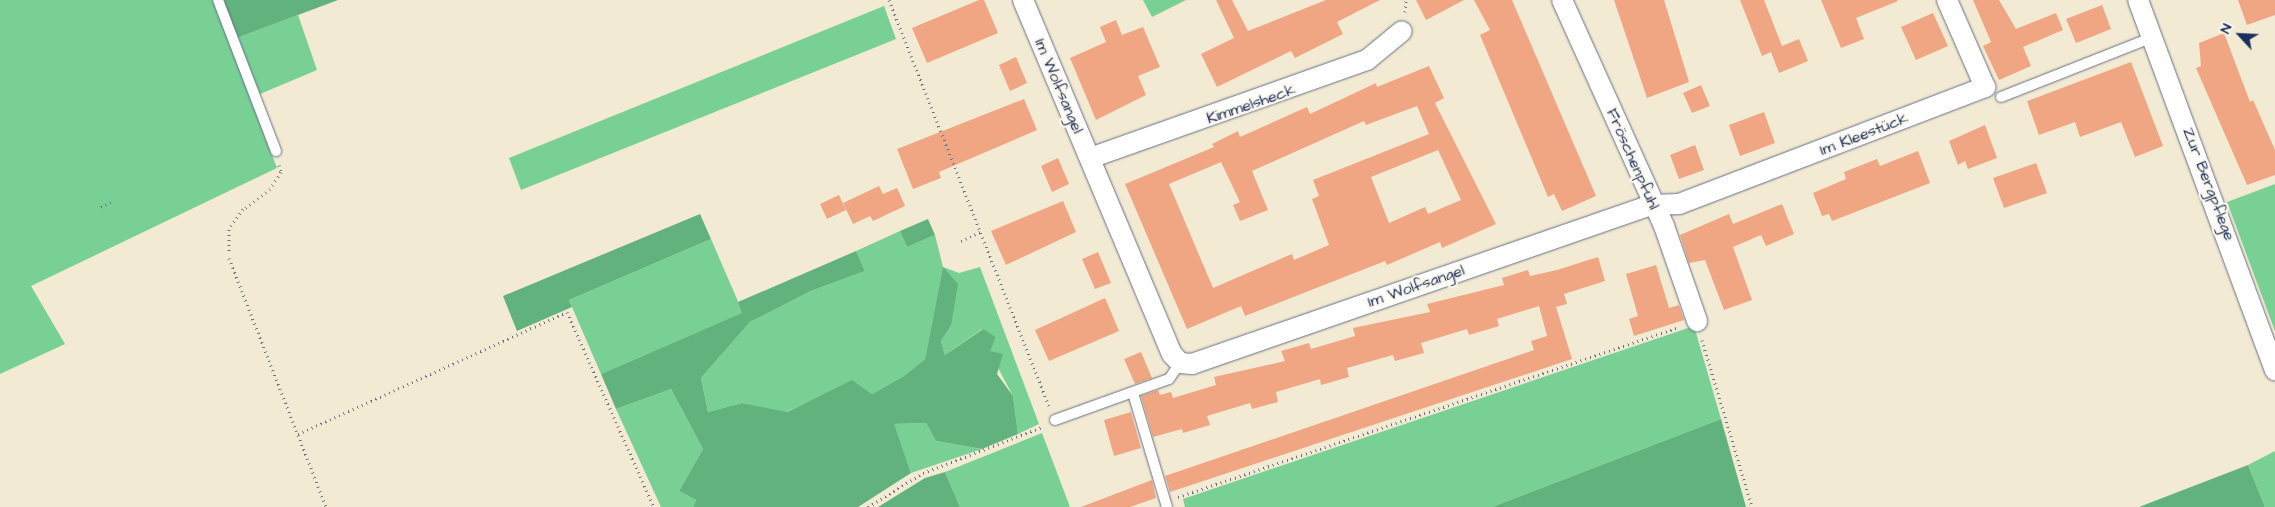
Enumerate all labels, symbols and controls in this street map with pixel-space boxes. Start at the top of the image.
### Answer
north arrow [2215,10,2265,60]
text: N [2215,20,2237,37]
street label: Im Wolfsangel [1030,36,1088,136]
street label: Kimmelsheck [1204,80,1298,128]
street label: Fröschenpfuhl [1602,105,1664,213]
street label: Im Kleestück [1817,108,1911,160]
street label: Zur Bergpflege [2179,125,2239,243]
street label: Im Wolfsangel [1365,260,1467,312]

